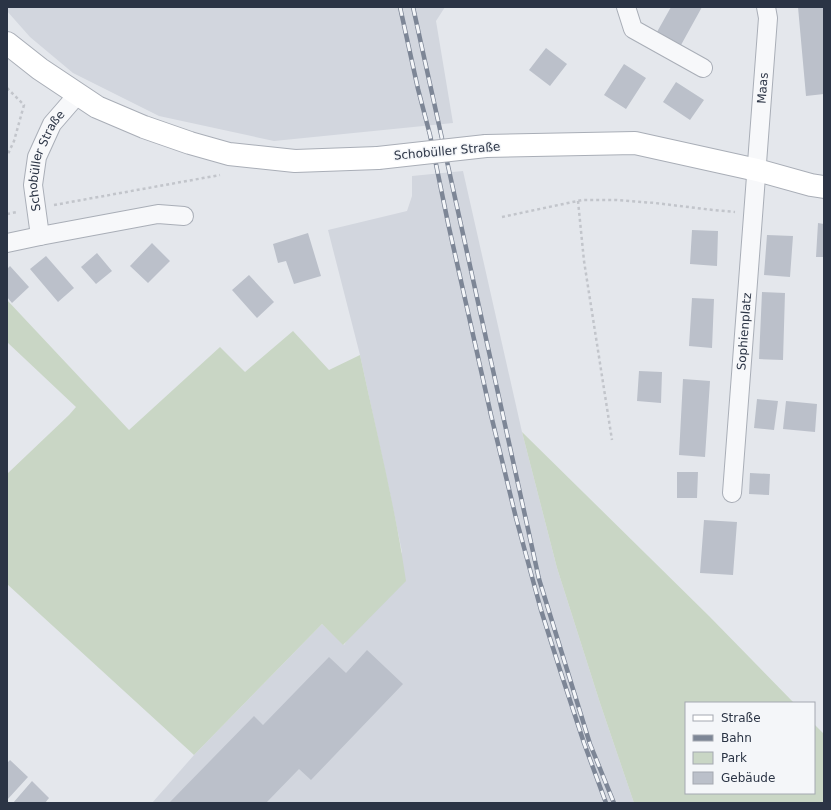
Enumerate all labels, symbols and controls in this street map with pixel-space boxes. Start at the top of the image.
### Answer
street label: Maas [755,72,771,104]
street label: Schobüller Straße [26,108,68,212]
street label: Schobüller Straße [393,139,501,163]
street label: Sophienplatz [734,292,754,371]
legend [685,702,815,794]
text: Straße [721,711,761,725]
text: Bahn [721,731,752,745]
text: Park [721,751,747,765]
text: Gebäude [721,771,775,785]

